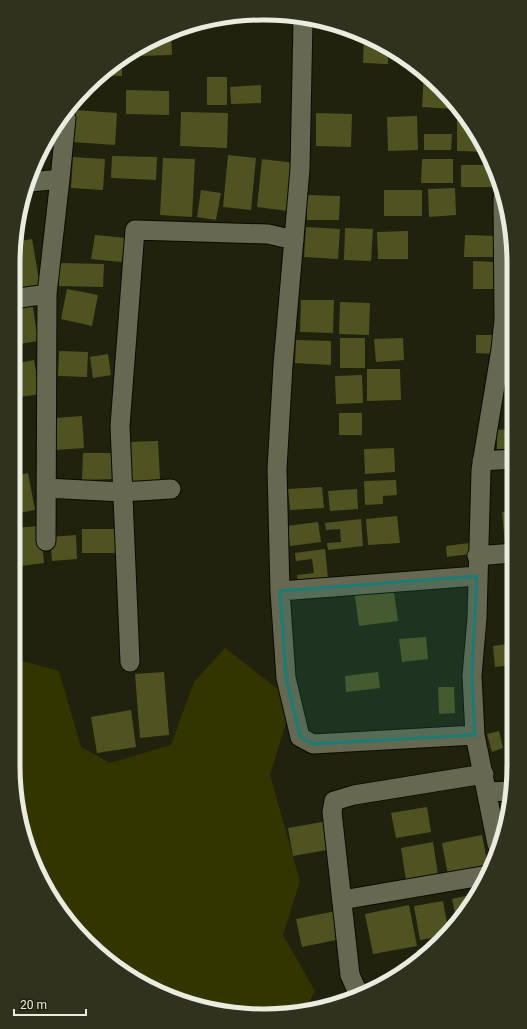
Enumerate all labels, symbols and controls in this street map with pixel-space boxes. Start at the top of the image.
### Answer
scale bar [14,991,86,1017]
text: 20 m [20,998,47,1012]

